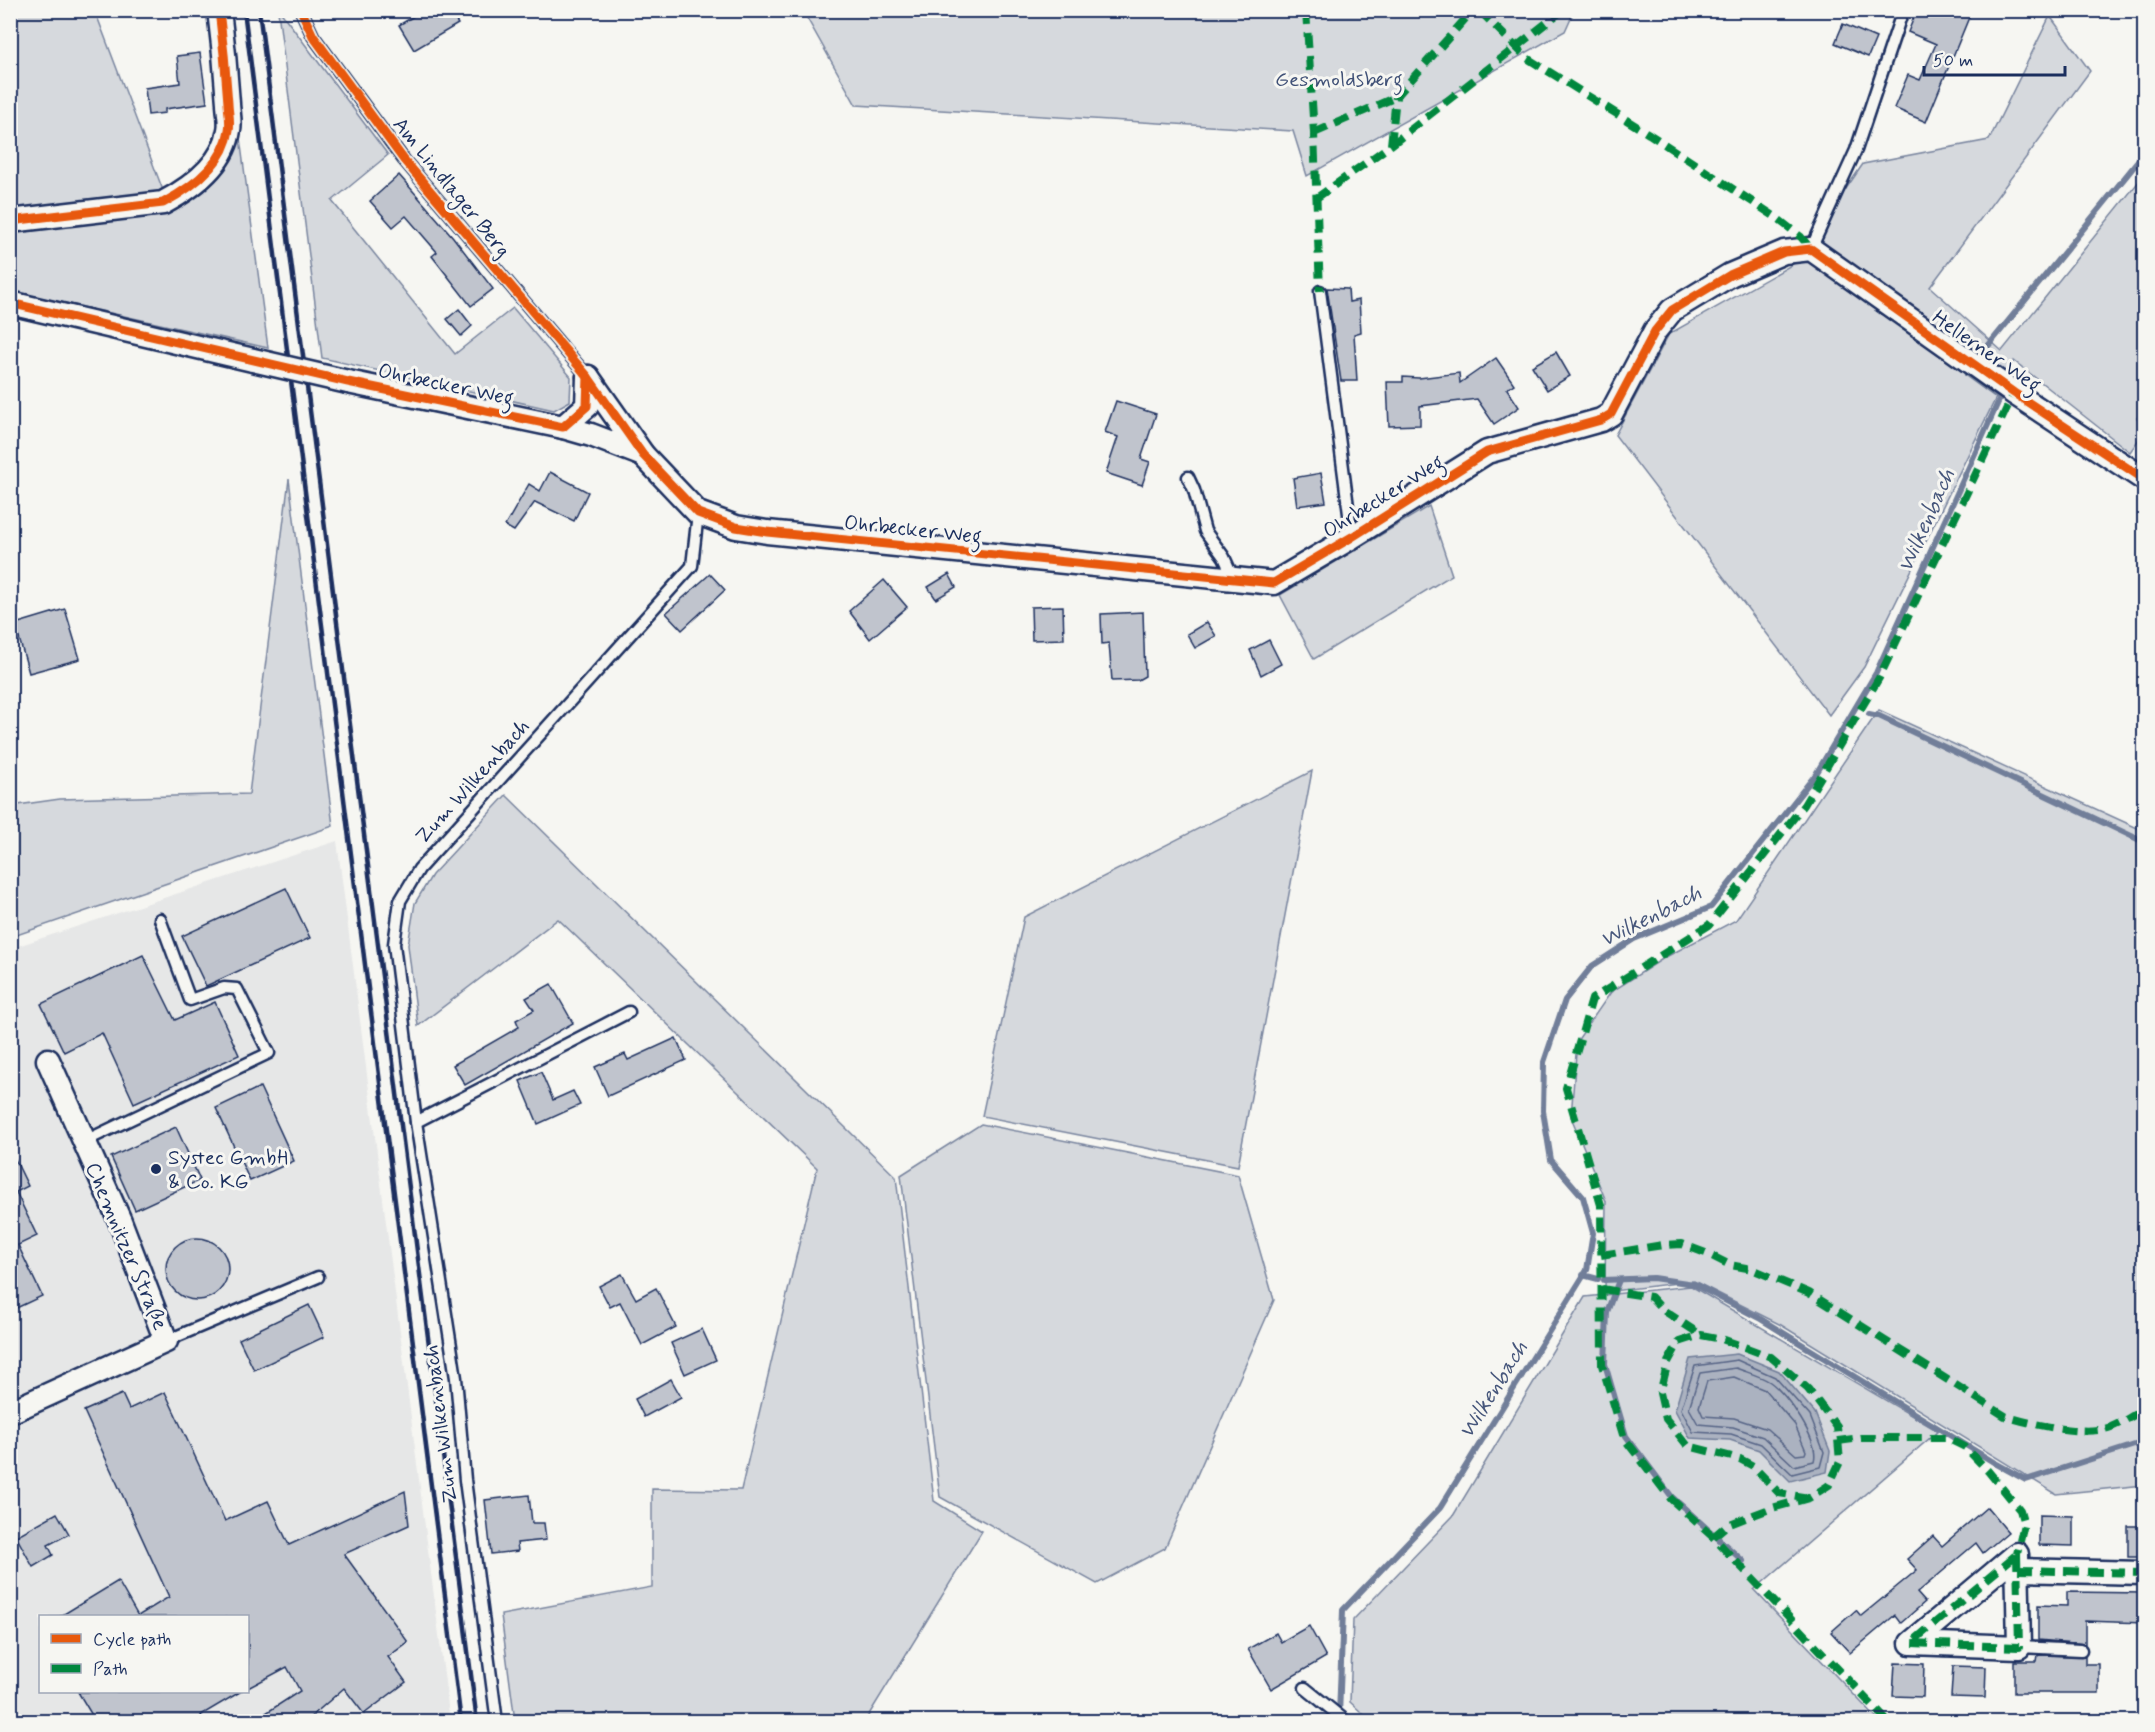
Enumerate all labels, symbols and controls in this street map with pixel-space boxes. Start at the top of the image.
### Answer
scale bar [1924,39,2065,77]
text: 50 m [1933,49,1973,73]
park label: Gesmoldsberg [1275,66,1403,96]
street label: Am Lindlager Berg [385,112,516,264]
street label: Hellerner Weg [1925,304,2046,401]
street label: Ohrbecker Weg [375,357,516,415]
street label: Ohrbecker Weg [1318,448,1451,547]
water label: Wilkenbach [1892,465,1962,577]
street label: Ohrbecker Weg [843,509,983,553]
street label: Zum Wilkenbach [409,713,536,850]
water label: Wilkenbach [1596,879,1707,954]
place label: Systec GmbH & Co. KG [168,1144,288,1196]
street label: Chemnitzer Straße [78,1158,174,1334]
marker: Systec GmbH & Co. KG [149,1162,163,1176]
water label: Wilkenbach [1453,1336,1535,1444]
street label: Zum Wilkenbach [417,1343,465,1504]
legend [39,1615,249,1693]
text: Cycle path [93,1628,171,1652]
text: Path [93,1658,128,1682]

